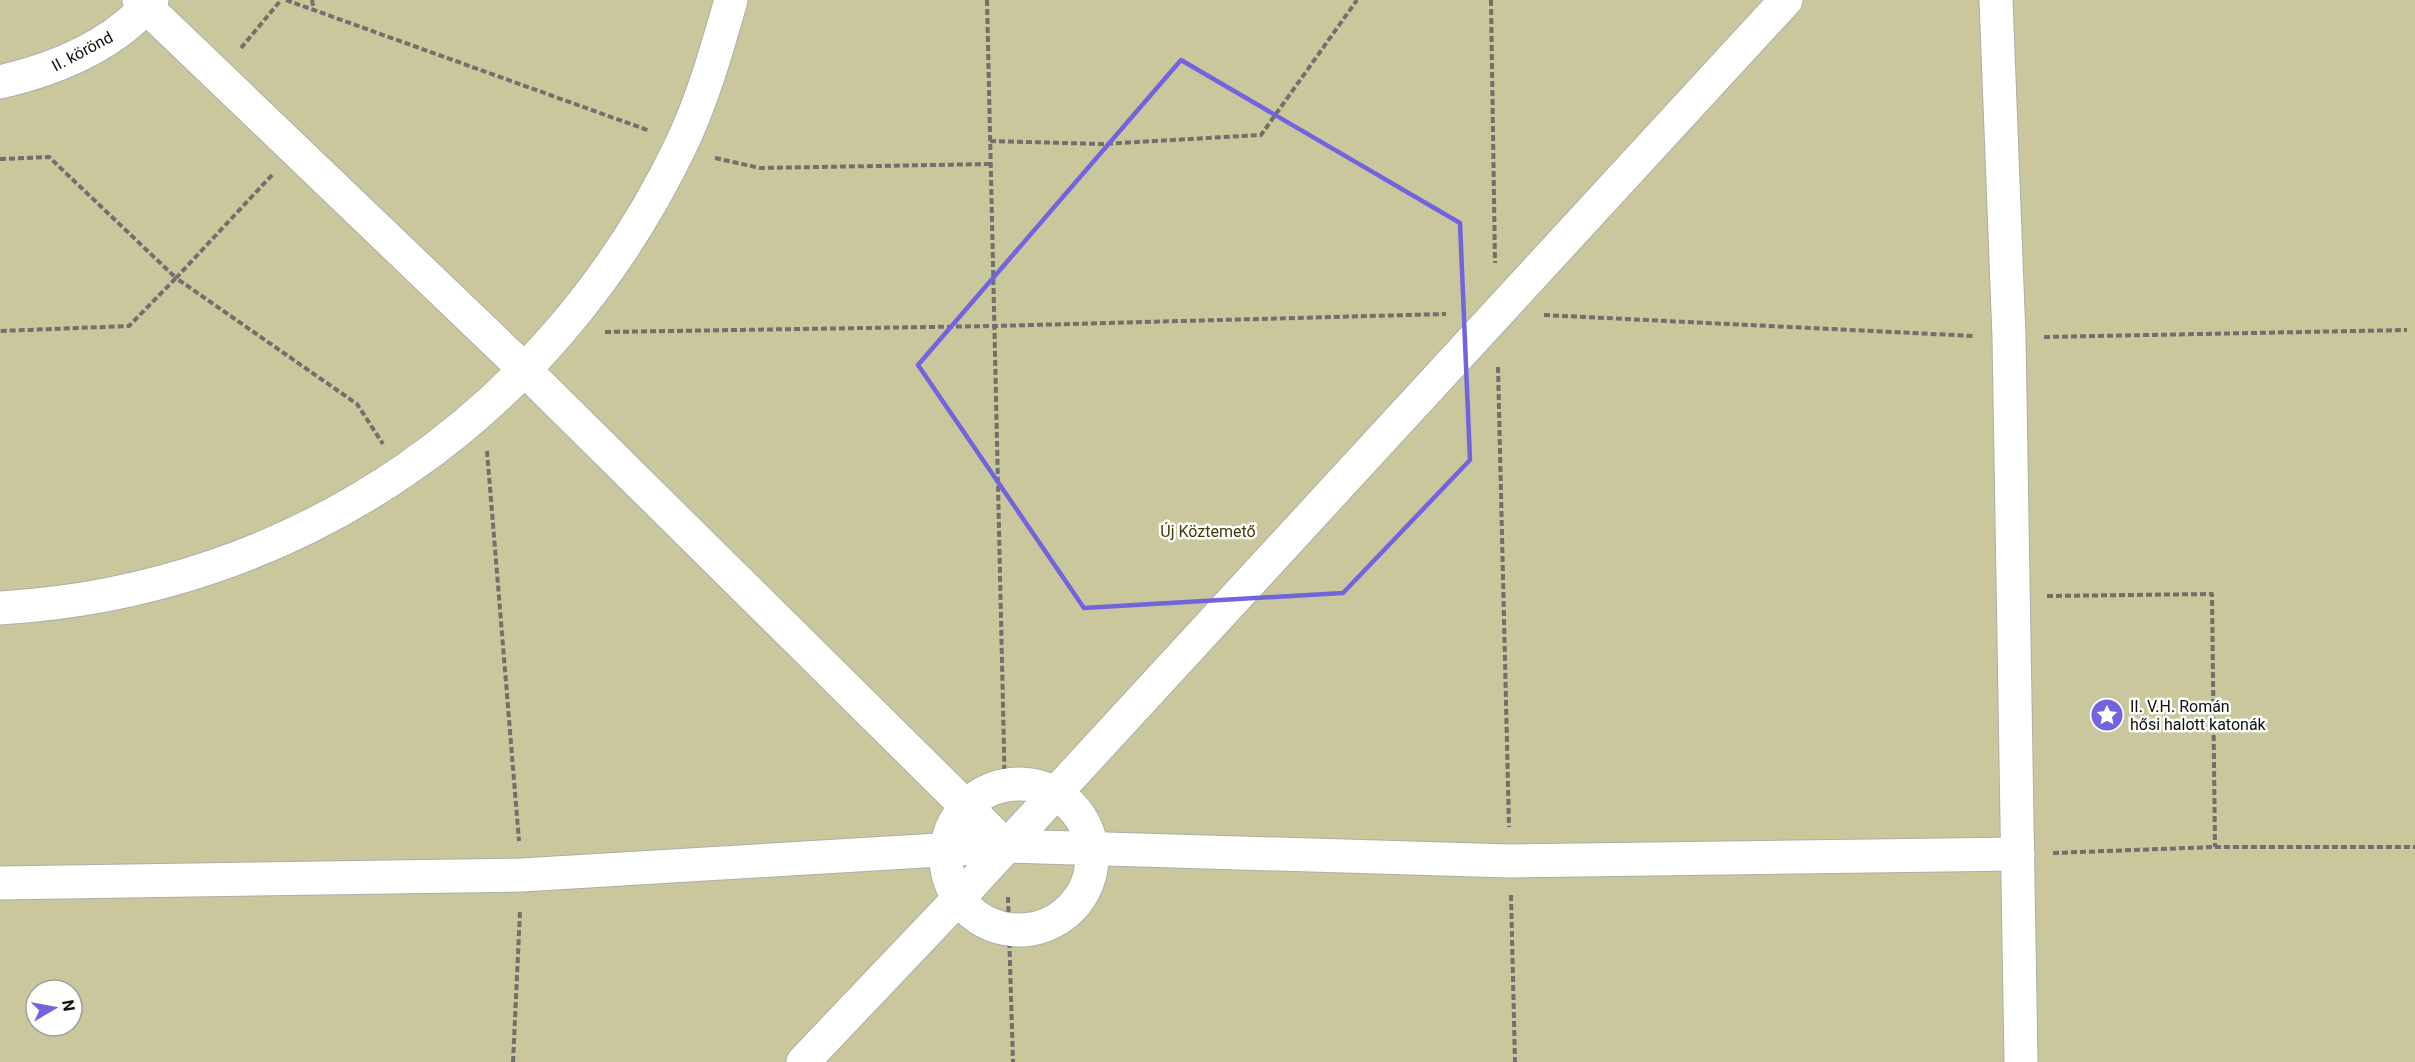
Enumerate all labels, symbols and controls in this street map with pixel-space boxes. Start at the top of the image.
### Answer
street label: II. körönd [48,27,116,75]
park label: Új Köztemető [1160,522,1256,541]
place icon: II. V.H. Román hősi halott katonák [2089,697,2125,733]
place label: II. V.H. Román hősi halott katonák [2130,697,2267,734]
north arrow [24,978,84,1038]
text: N [58,998,79,1013]

